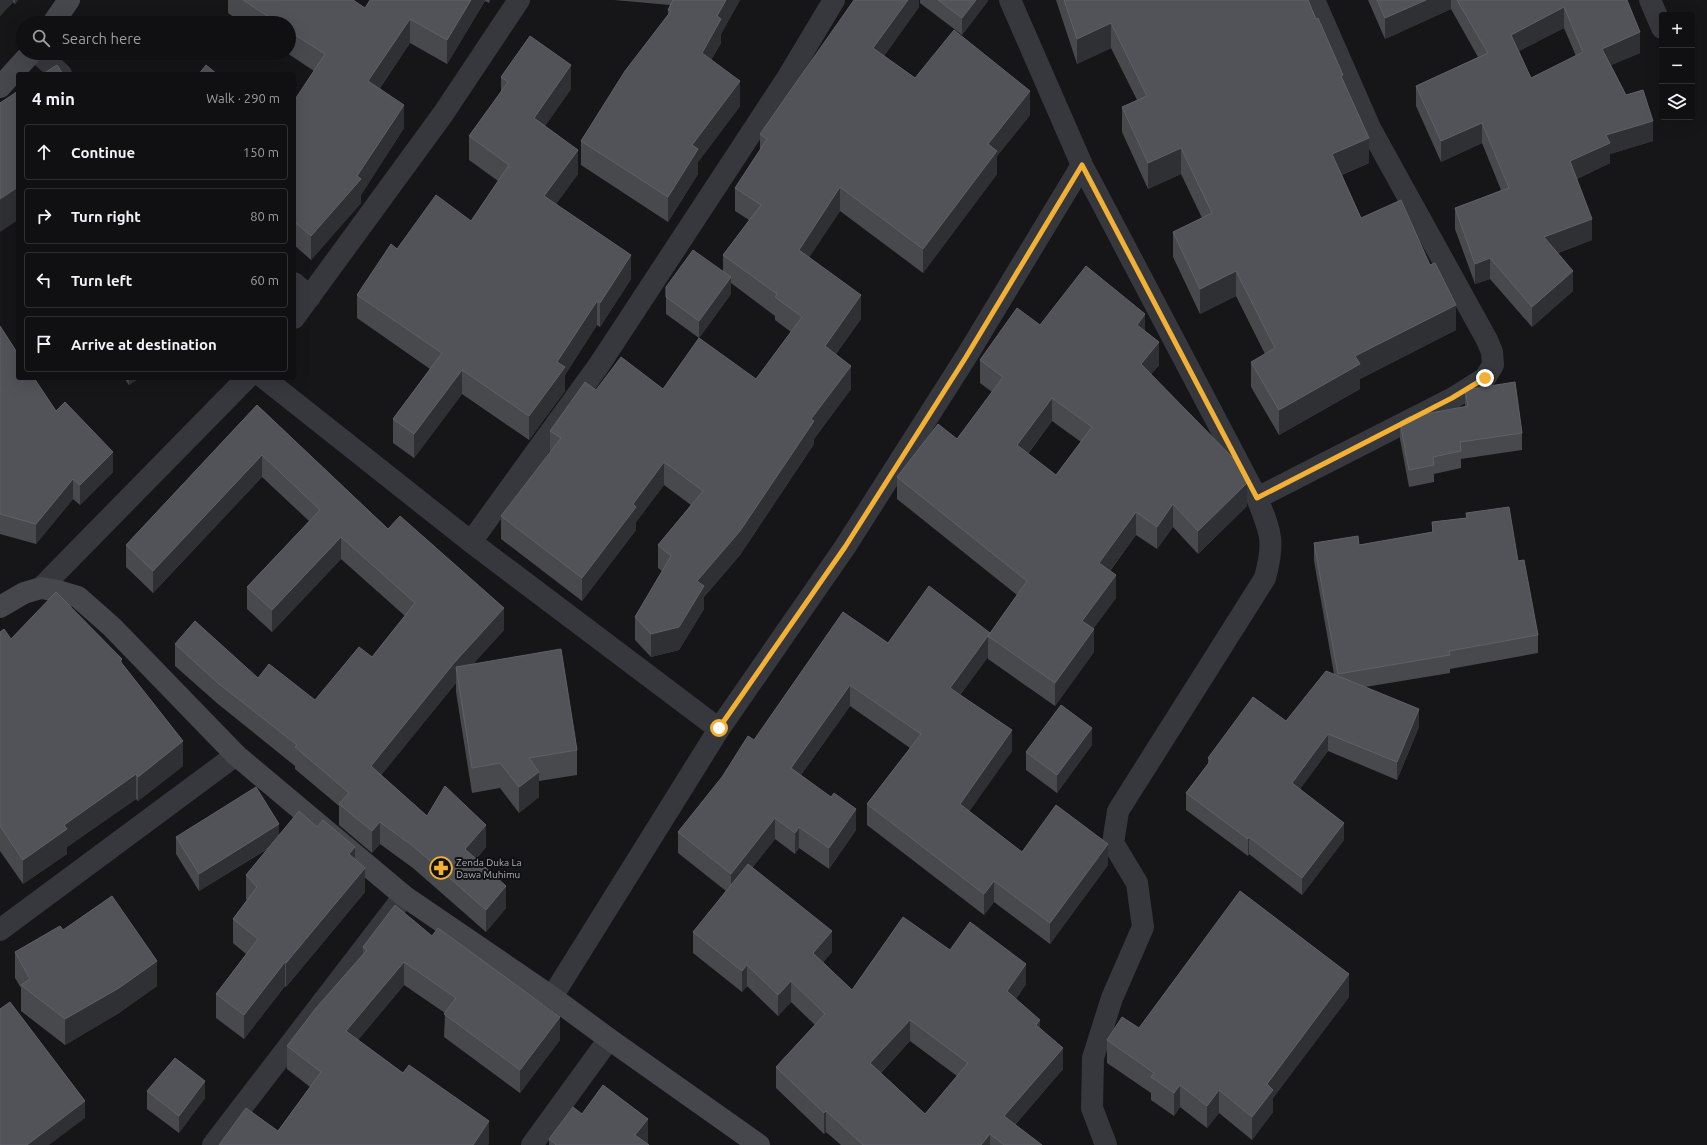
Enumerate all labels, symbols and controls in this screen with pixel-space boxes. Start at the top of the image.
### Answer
map controls [1659,12,1695,120]
button: + [1659,12,1695,48]
search box [16,16,296,60]
icon: search [30,27,52,49]
text: Search here [62,30,141,47]
button: − [1659,48,1695,84]
button: layers [1659,84,1695,120]
text: 4 min [32,89,75,108]
text: Walk · 290 m [206,91,280,105]
icon: ahead [33,141,55,163]
text: Continue [71,144,135,161]
text: 150 m [243,145,279,159]
icon: right [33,205,55,227]
text: Turn right [71,208,141,225]
text: 80 m [250,209,279,223]
icon: left [33,269,55,291]
text: Turn left [71,272,132,289]
text: 60 m [250,273,279,287]
icon: arrive [33,333,55,355]
text: Arrive at destination [71,336,217,353]
route end [1476,369,1494,387]
route start [710,719,728,737]
pharmacy icon: Zenda Duka La Dawa Muhimu [428,855,454,881]
place label: Zenda Duka La Dawa Muhimu [456,857,522,880]

